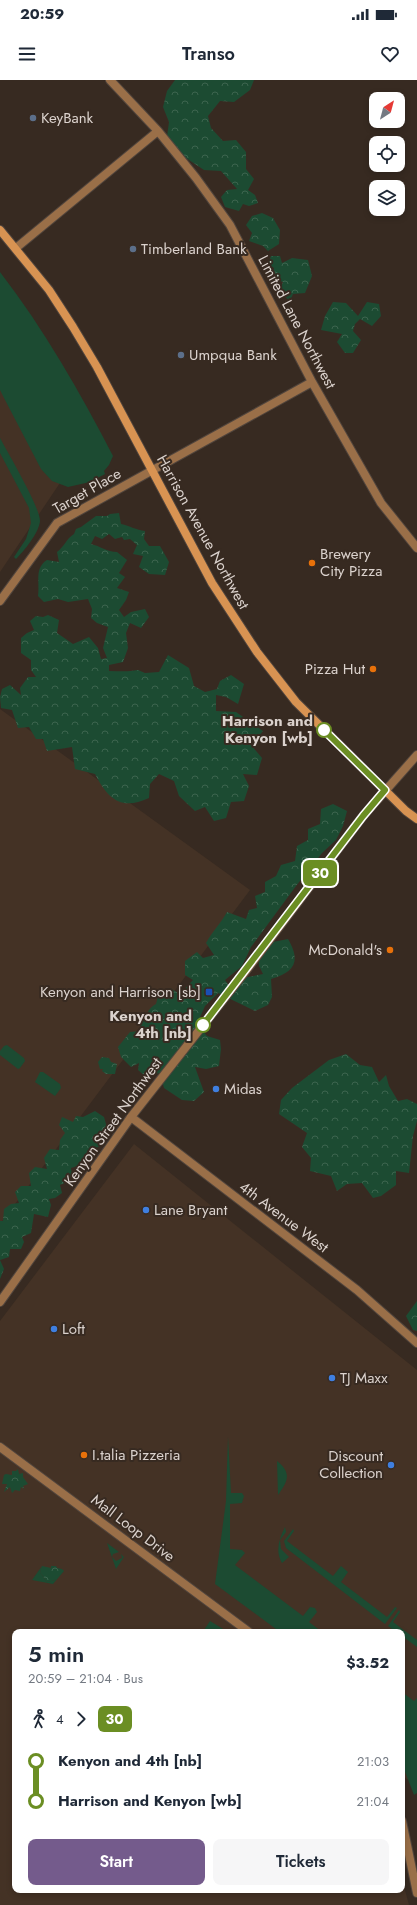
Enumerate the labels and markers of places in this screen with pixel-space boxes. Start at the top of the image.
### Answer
place label: KeyBank [41,107,94,129]
marker: KeyBank [28,113,38,123]
place label: Timberland Bank [141,238,247,260]
marker: Timberland Bank [128,244,138,254]
place label: Umpqua Bank [189,344,277,366]
marker: Umpqua Bank [176,350,186,360]
place label: Brewery City Pizza [320,543,382,582]
marker: Brewery City Pizza [307,558,317,568]
place label: Pizza Hut [305,658,365,680]
marker: Pizza Hut [368,664,378,674]
place label: Harrison and Kenyon [wb] [222,710,313,749]
marker: Harrison and Kenyon [wb] [316,722,332,738]
place label: McDonald's [308,939,382,961]
marker: McDonald's [385,945,395,955]
place label: Kenyon and Harrison [sb] [40,981,201,1003]
marker: Kenyon and Harrison [sb] [204,987,214,997]
place label: Kenyon and 4th [nb] [109,1005,192,1044]
marker: Kenyon and 4th [nb] [195,1017,211,1033]
place label: Midas [224,1078,262,1100]
marker: Midas [211,1084,221,1094]
place label: Lane Bryant [154,1199,228,1221]
marker: Lane Bryant [141,1205,151,1215]
place label: Loft [62,1318,85,1340]
marker: Loft [49,1324,59,1334]
place label: TJ Maxx [340,1367,388,1389]
marker: TJ Maxx [327,1373,337,1383]
place label: I.talia Pizzeria [92,1444,180,1466]
place label: Discount Collection [319,1445,383,1484]
marker: I.talia Pizzeria [79,1450,89,1460]
marker: Discount Collection [386,1460,396,1470]

